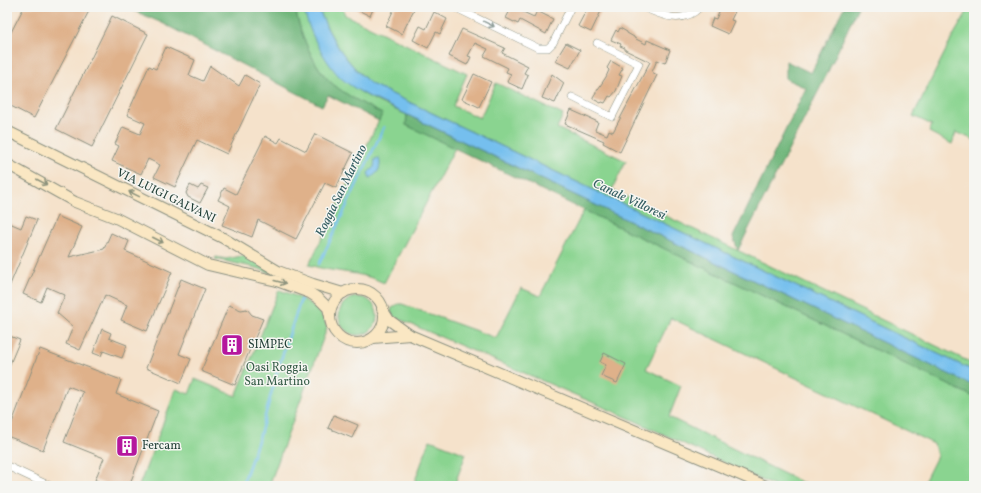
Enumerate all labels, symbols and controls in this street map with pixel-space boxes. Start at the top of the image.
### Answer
one-way arrow [483,21,495,28]
water label: Roggia San Martino [312,142,372,240]
street label: VIA LUIGI GALVANI [114,165,218,227]
water label: Canale Villoresi [589,175,669,225]
one-way arrow [35,179,47,187]
one-way arrow [128,190,140,198]
one-way arrow [152,237,164,244]
one-way arrow [273,279,286,286]
building icon: SIMPEC [219,332,245,358]
place label: SIMPEC [248,337,292,353]
park label: Oasi Roggia San Martino [244,360,310,390]
building icon: Fercam [114,433,140,459]
place label: Fercam [142,438,181,454]

